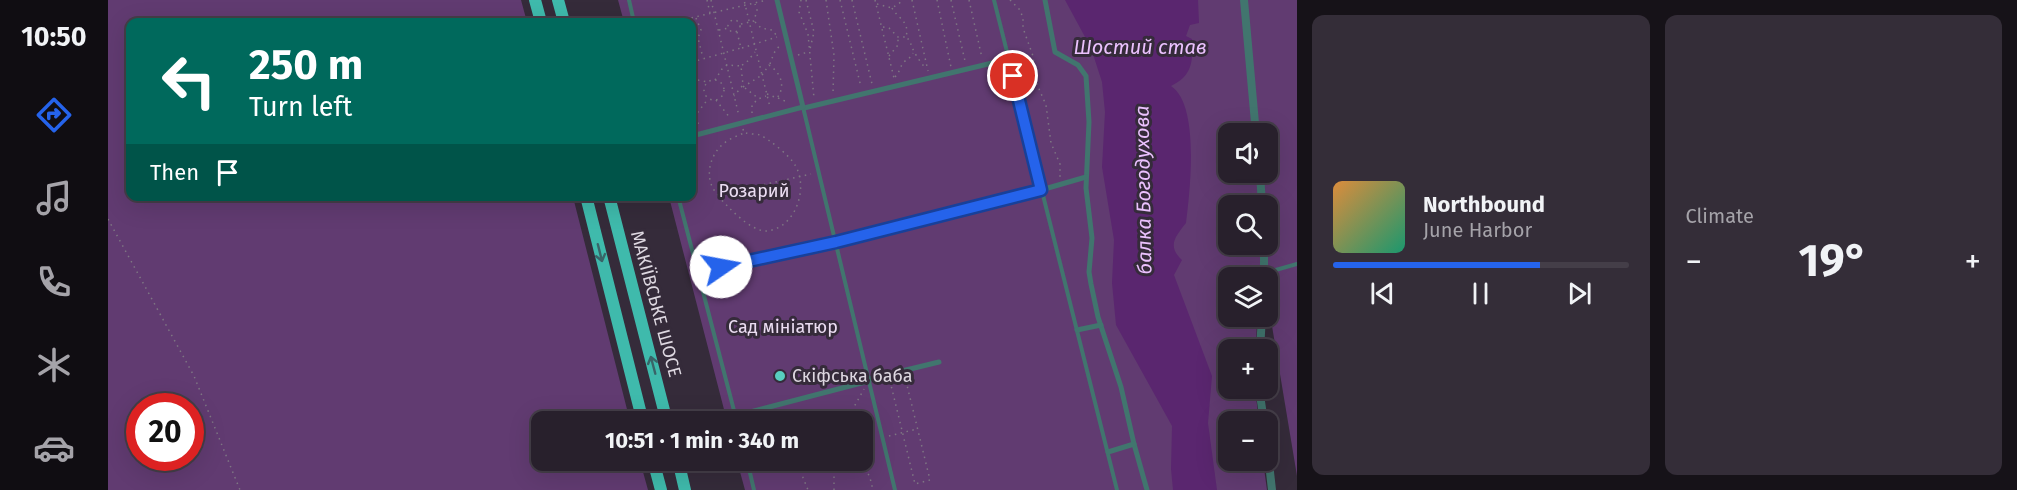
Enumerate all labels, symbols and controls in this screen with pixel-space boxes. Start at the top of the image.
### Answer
text: 10:50 [21,21,87,53]
water label: Шостий став [1074,35,1206,59]
text: 250 m [249,40,363,90]
icon: left [150,42,228,120]
pin [987,50,1038,101]
icon: arrive [996,59,1029,92]
text: Turn left [249,91,352,123]
icon: directions [33,94,75,136]
water label: балка Богодухова [1130,105,1156,275]
map controls [1218,123,1278,471]
button: sound [1218,123,1278,183]
icon: arrive [211,156,244,189]
text: Then [150,159,199,186]
icon: music [33,177,75,219]
park label: Розарий [719,180,789,202]
text: Northbound [1423,191,1545,218]
button: search [1218,195,1278,255]
text: Climate [1686,204,1754,228]
text: June Harbor [1423,218,1532,242]
street label: МАКІЇВСЬКЕ ШОСЕ [626,228,686,380]
text: 19° [1799,234,1868,288]
position arrow [689,235,753,299]
text: − [1686,242,1702,282]
text: + [1965,242,1981,282]
one-way arrow [595,243,606,262]
icon: phone [33,261,75,303]
button: layers [1218,267,1278,327]
icon: previous [1366,277,1399,310]
icon: pause [1464,277,1497,310]
icon: next [1563,277,1596,310]
park label: Сад мініатюр [728,316,838,338]
button: + [1218,339,1278,399]
icon: climate [33,344,75,386]
one-way arrow [646,356,658,375]
place label: Скіфська баба [792,365,913,387]
marker: Скіфська баба [773,369,787,383]
speed limit sign: 20 [126,393,204,471]
button: − [1218,411,1278,471]
icon: car [33,427,75,469]
text: 10:51 · 1 min · 340 m [605,427,799,454]

